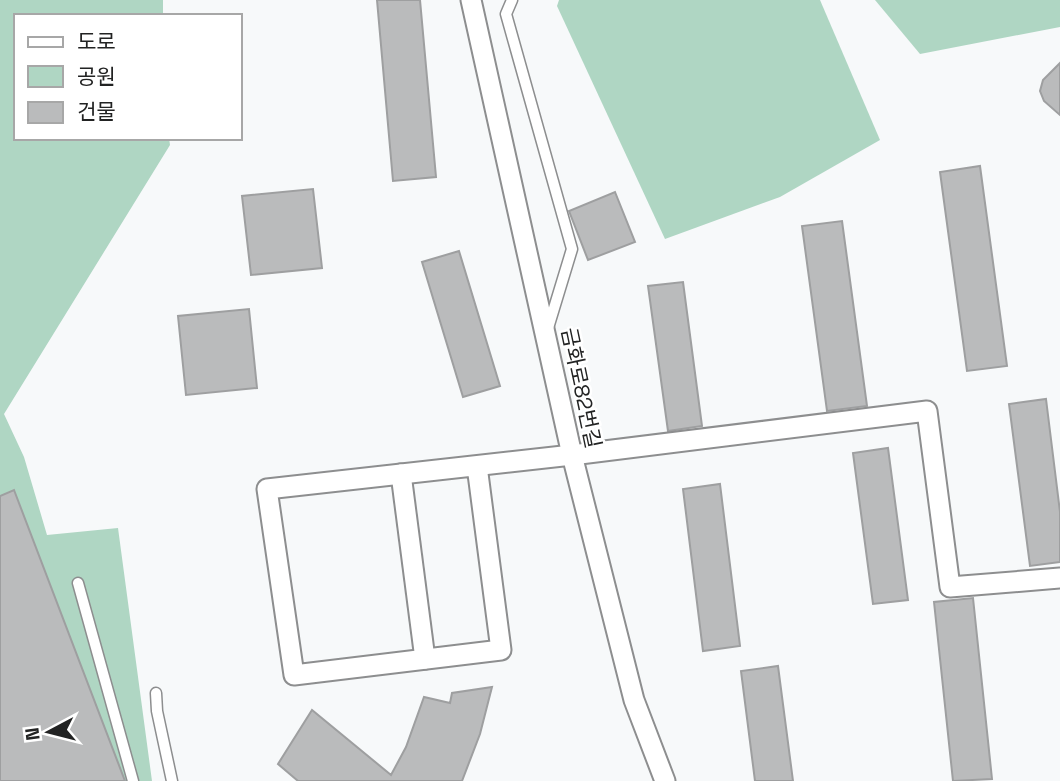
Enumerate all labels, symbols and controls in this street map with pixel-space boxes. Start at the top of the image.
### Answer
legend [14,14,242,140]
text: 도로 [77,28,116,55]
text: 공원 [77,63,116,90]
text: 건물 [77,98,116,125]
street label: 금화로82번길 [556,325,607,451]
north arrow [14,697,84,767]
text: N [19,726,46,742]

